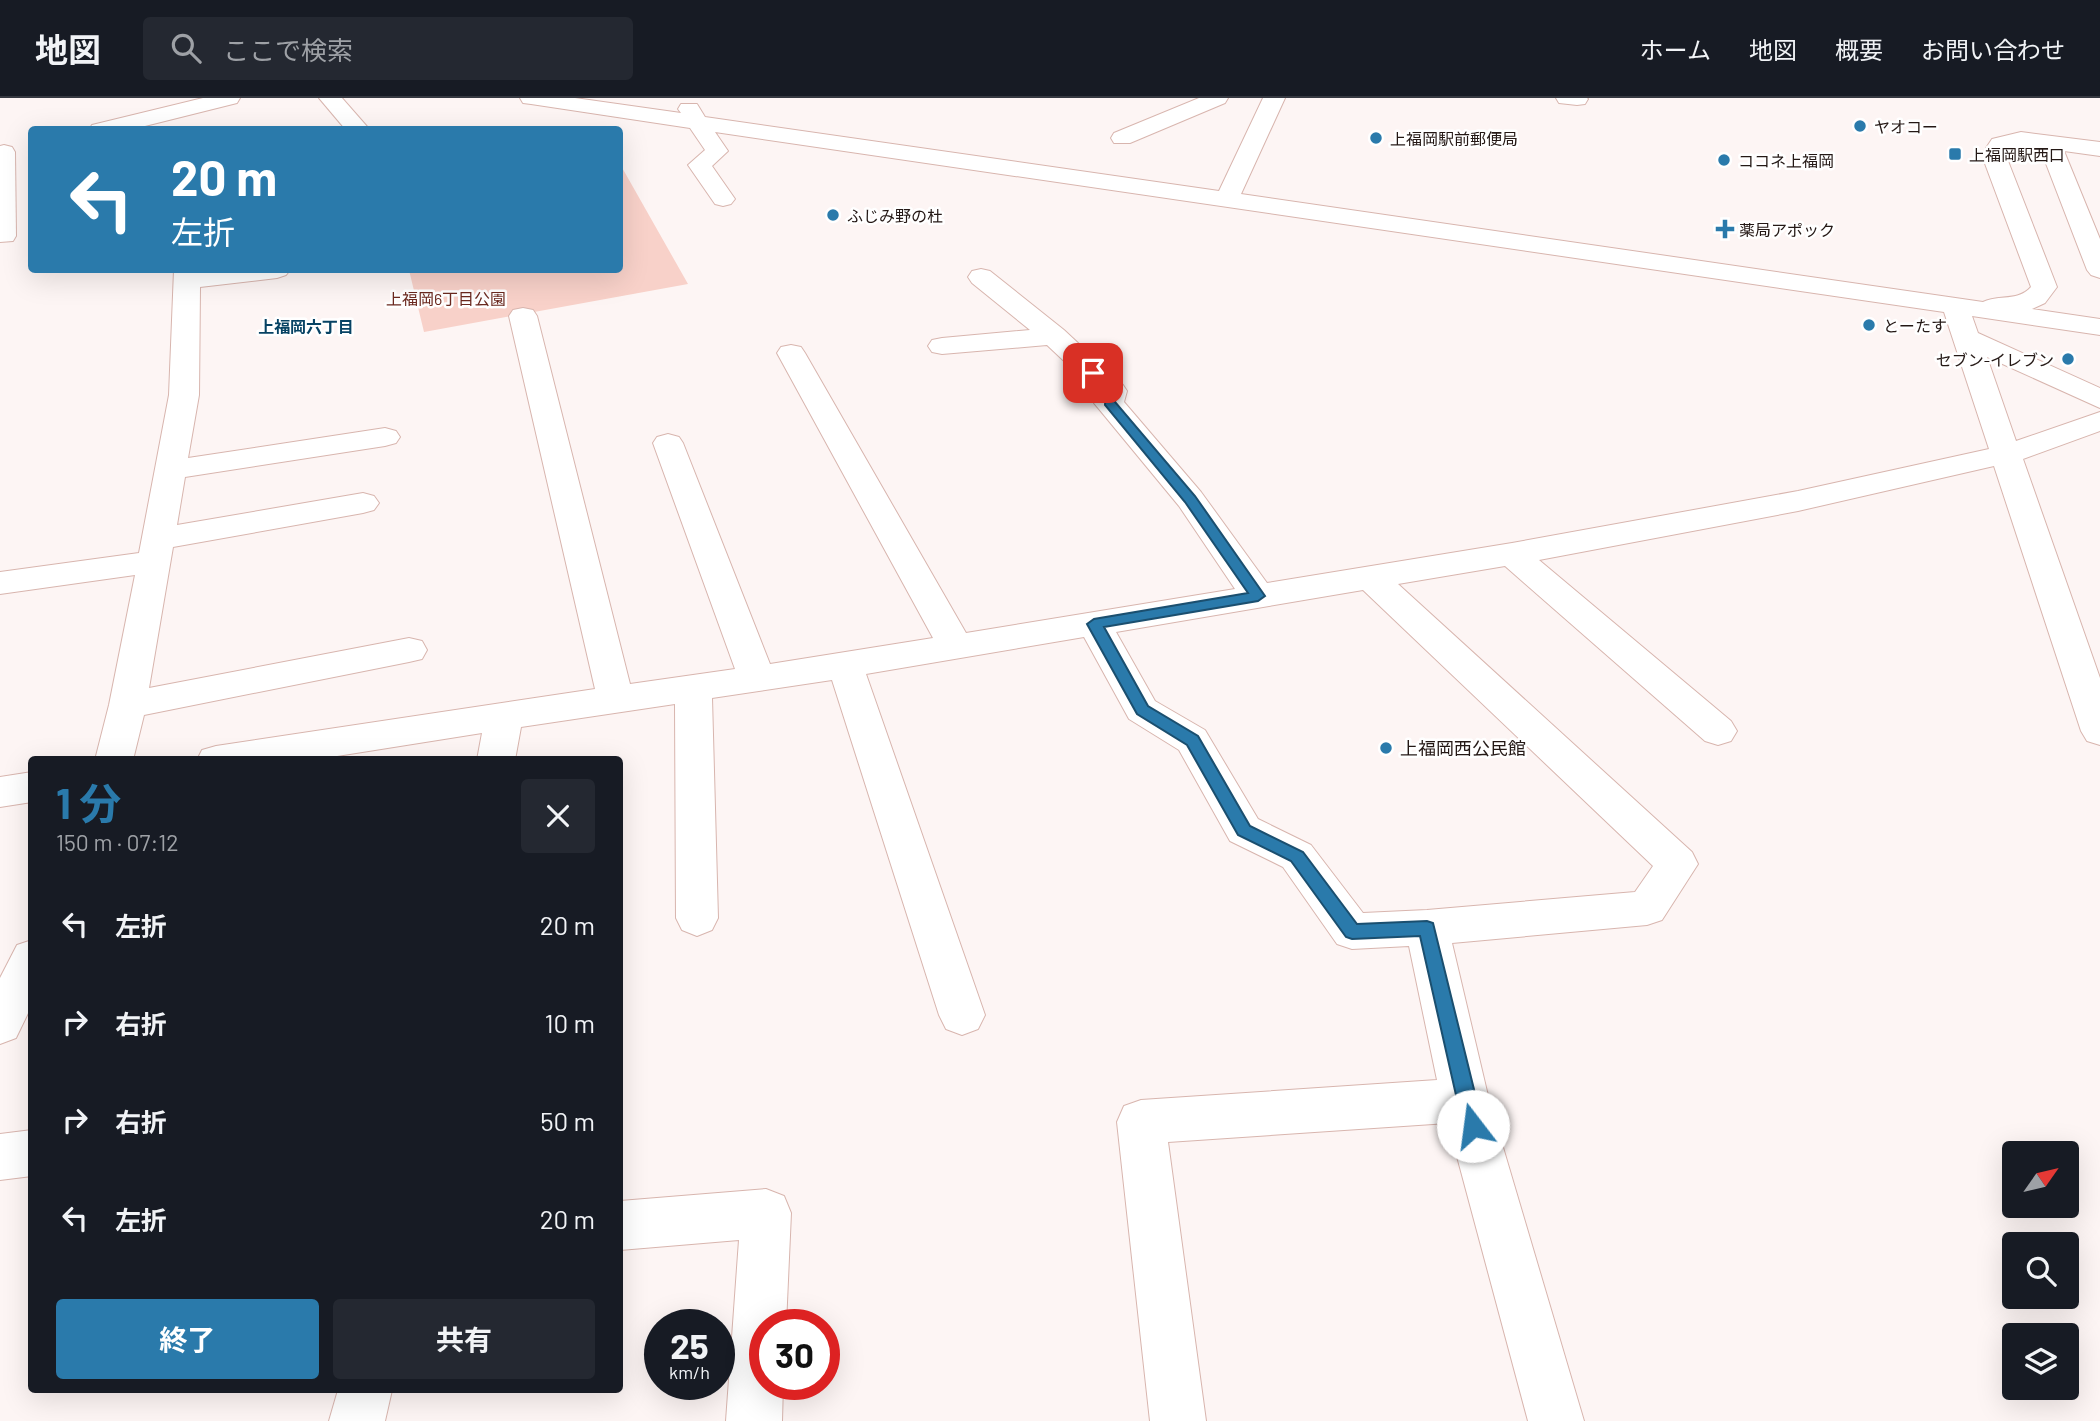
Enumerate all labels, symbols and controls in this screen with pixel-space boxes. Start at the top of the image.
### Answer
search box [143,17,633,80]
text: 地図 [35,29,101,69]
icon: search [167,29,205,67]
text: ここで検索 [223,34,353,65]
text: ホーム [1640,35,1711,64]
text: 地図 [1749,35,1797,64]
text: 概要 [1835,35,1883,64]
text: お問い合わせ [1921,35,2065,64]
place label: ヤオコー [1874,117,1938,136]
marker: ヤオコー [1852,118,1868,134]
place label: 上福岡駅前郵便局 [1390,129,1518,148]
marker: 上福岡駅前郵便局 [1368,130,1384,146]
place label: 上福岡駅西口 [1969,145,2065,164]
marker: 上福岡駅西口 [1947,146,1963,162]
text: 20 m [171,147,277,206]
place label: ココネ上福岡 [1738,151,1834,170]
marker: ココネ上福岡 [1716,152,1732,168]
icon: left [56,154,147,245]
place label: ふじみ野の杜 [847,206,943,225]
marker: ふじみ野の杜 [825,207,841,223]
text: 左折 [171,212,235,250]
place label: 薬局アポック [1739,220,1835,239]
marker: 薬局アポック [1717,221,1733,237]
park label: 上福岡6丁目公園 [386,289,506,308]
place label: とーたす [1883,316,1947,335]
district label: 上福岡六丁目 [258,317,354,336]
marker: とーたす [1861,317,1877,333]
pin [1063,343,1123,403]
place label: セブン-イレブン [1936,350,2054,369]
marker: セブン-イレブン [2060,351,2076,367]
icon: arrive [1074,354,1112,392]
place label: 上福岡西公民館 [1400,737,1526,759]
marker: 上福岡西公民館 [1378,740,1394,756]
text: 1 分 [56,777,121,827]
button: close [521,779,595,853]
text: 150 m · 07:12 [56,828,179,856]
icon: left [56,905,94,943]
text: 20 m [540,909,595,940]
text: 左折 [115,910,167,941]
icon: right [56,1003,94,1041]
text: 10 m [545,1007,595,1038]
text: 右折 [115,1008,167,1039]
position arrow [1436,1089,1510,1163]
icon: right [56,1101,94,1139]
text: 50 m [540,1105,595,1136]
text: 右折 [115,1106,167,1137]
north arrow [2002,1141,2079,1218]
map controls [2002,1141,2079,1400]
icon: left [56,1199,94,1237]
text: 20 m [540,1203,595,1234]
text: 左折 [115,1204,167,1235]
button: search [2002,1232,2079,1309]
button: 終了 [56,1299,319,1379]
button: 共有 [333,1299,595,1379]
speed limit sign: 30 [749,1309,840,1400]
button: layers [2002,1323,2079,1400]
text: 25 [670,1324,709,1366]
text: km/h [669,1361,710,1383]

